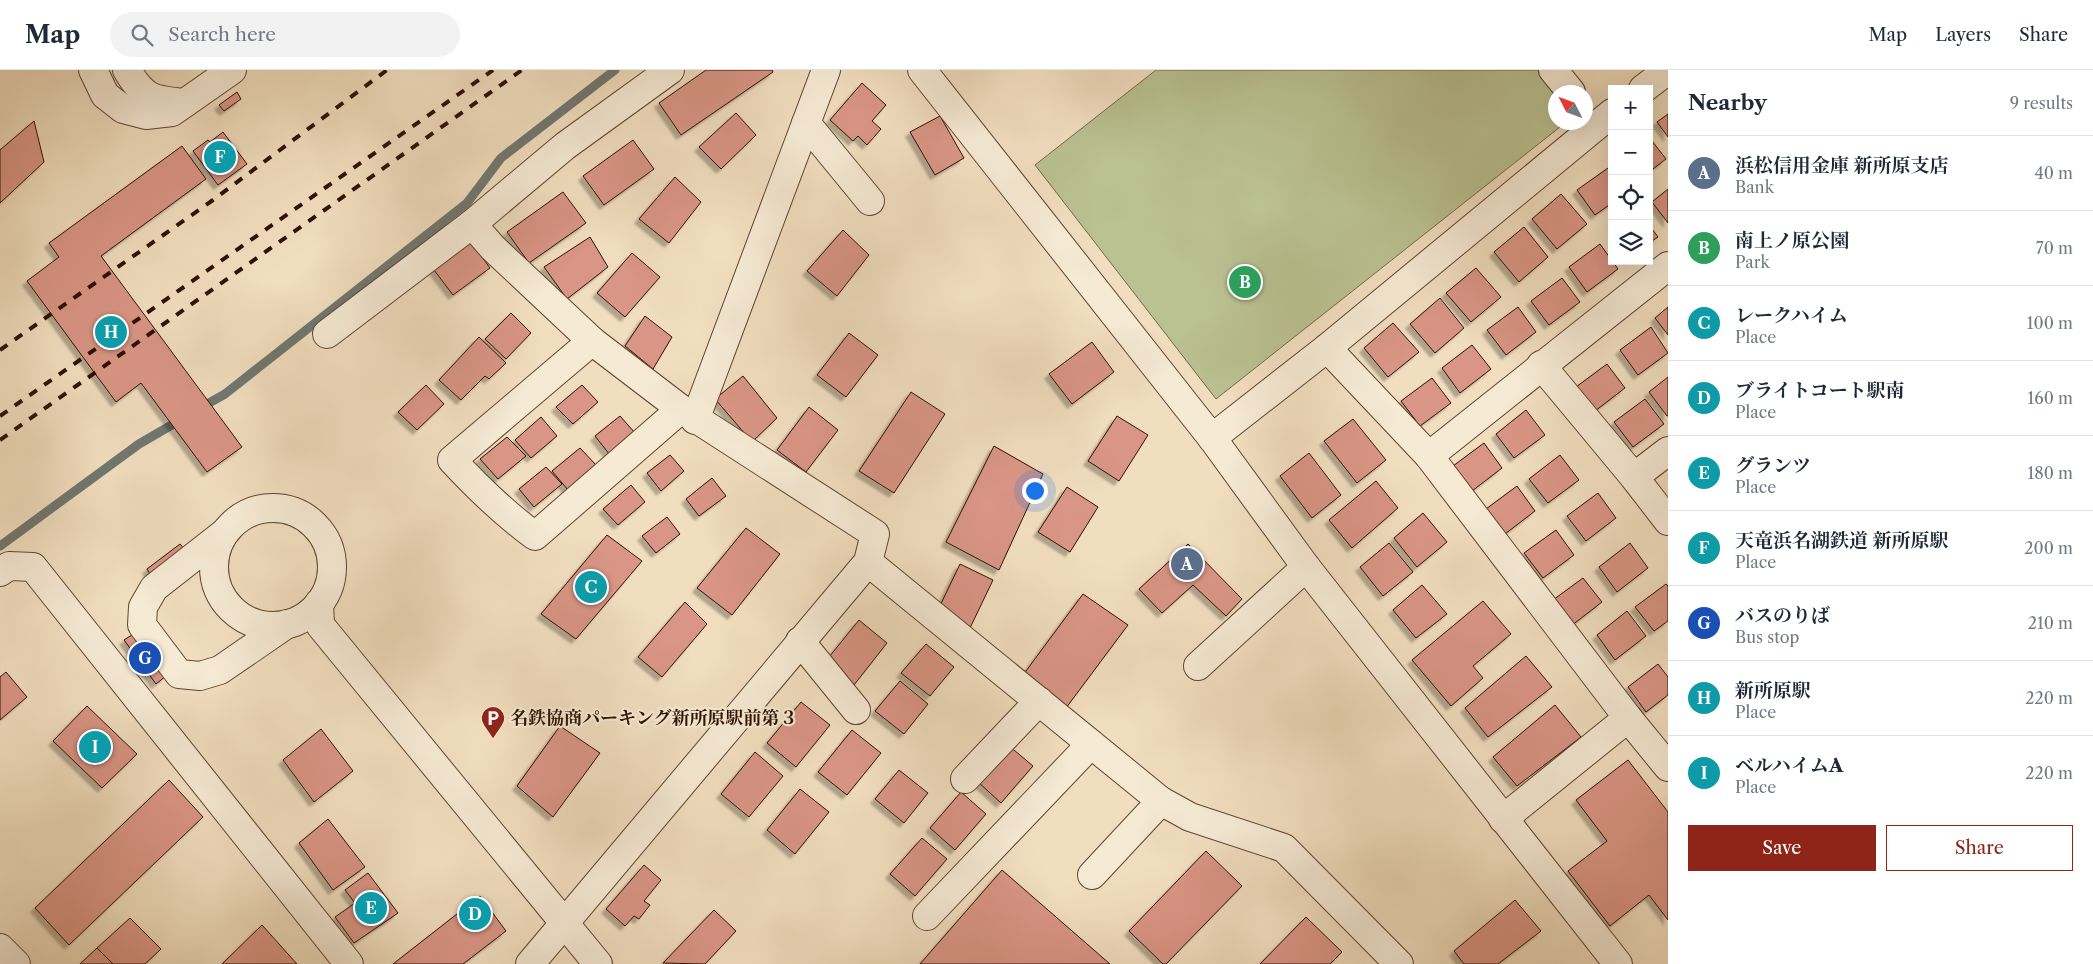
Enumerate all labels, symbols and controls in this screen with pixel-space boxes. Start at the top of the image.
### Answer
search box [110,12,460,57]
text: Map [25,20,80,49]
icon: search [128,21,156,49]
text: Search here [168,23,276,46]
text: Map [1869,24,1907,46]
text: Layers [1935,24,1991,46]
text: Share [2019,24,2068,46]
north arrow [1548,85,1593,130]
map controls [1608,85,1653,265]
button: + [1608,85,1653,130]
text: Nearby [1688,90,1767,115]
text: 9 results [2010,93,2073,113]
button: − [1608,130,1653,175]
pin: F [204,138,236,176]
text: 浜松信用金庫 新所原支店 [1735,154,1949,177]
text: A [1698,163,1710,183]
text: 40 m [2034,163,2073,183]
button: locate [1608,175,1653,220]
text: Bank [1735,177,1774,197]
button: layers [1608,220,1653,265]
text: 南上ノ原公園 [1735,229,1849,252]
text: B [1698,238,1710,258]
text: 70 m [2036,238,2073,258]
text: Park [1735,252,1770,272]
pin: B [1229,263,1261,301]
text: レークハイム [1735,304,1848,327]
pin: H [95,313,127,351]
text: C [1698,313,1710,333]
text: 100 m [2027,313,2073,333]
text: Place [1735,327,1776,347]
text: ブライトコート駅南 [1735,379,1905,402]
text: D [1697,388,1711,408]
text: 160 m [2028,388,2073,408]
text: Place [1735,402,1776,422]
text: グランツ [1735,454,1811,477]
text: E [1698,463,1710,483]
text: 180 m [2027,463,2073,483]
text: Place [1735,477,1776,497]
your location [1022,478,1048,504]
text: 天竜浜名湖鉄道 新所原駅 [1735,529,1949,552]
text: F [1699,538,1709,558]
text: 200 m [2024,538,2073,558]
pin: A [1171,545,1203,583]
text: Place [1735,552,1776,572]
pin: C [575,568,607,606]
text: バスのりば [1735,604,1830,627]
text: G [1697,613,1711,633]
text: 210 m [2028,613,2073,633]
text: Bus stop [1735,627,1799,647]
pin: G [129,639,161,677]
text: 新所原駅 [1735,679,1811,702]
text: H [1697,688,1711,708]
text: 220 m [2025,688,2073,708]
text: Place [1735,702,1776,722]
parking icon: 名鉄協商パーキング新所原駅前第３ [480,705,506,739]
place label: 名鉄協商パーキング新所原駅前第３ [510,707,797,729]
pin: I [79,728,111,766]
text: ベルハイムA [1735,754,1843,777]
text: I [1701,763,1707,783]
text: 220 m [2025,763,2073,783]
text: Place [1735,777,1776,797]
button: Save [1688,825,1876,871]
button: Share [1886,825,2073,871]
pin: E [355,889,387,927]
pin: D [459,895,491,933]

